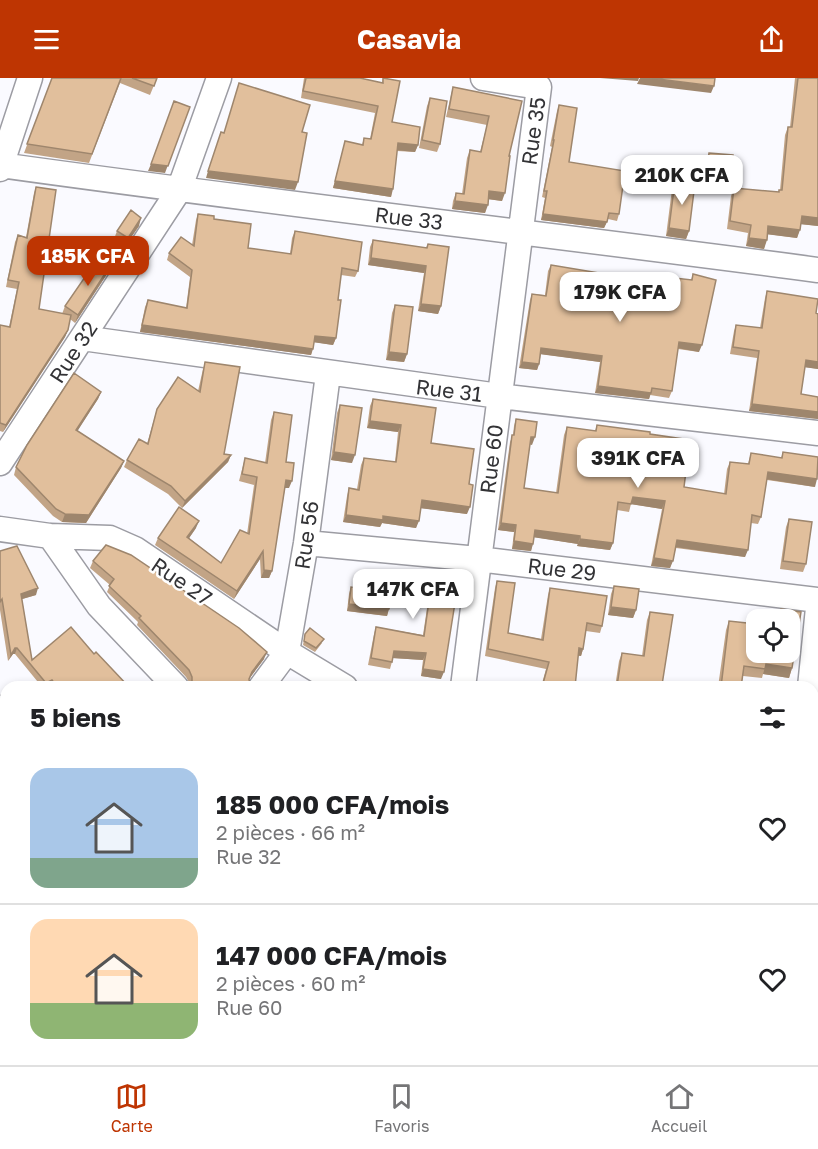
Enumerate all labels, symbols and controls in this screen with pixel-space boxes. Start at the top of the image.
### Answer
icon: menu [30,23,63,56]
text: Casavia [357,23,461,55]
icon: share [755,23,788,56]
street label: Rue 35 [515,95,551,167]
pin: 210K CFA [620,155,744,206]
text: 210K CFA [635,162,729,186]
street label: Rue 33 [373,201,445,235]
pin: 185K CFA [26,236,150,287]
text: 185K CFA [41,243,135,267]
pin: 179K CFA [558,272,682,323]
text: 179K CFA [574,279,666,303]
street label: Rue 32 [43,316,103,388]
street label: Rue 31 [414,373,484,407]
street label: Rue 60 [474,423,508,495]
pin: 391K CFA [576,438,700,489]
text: 391K CFA [591,445,685,469]
street label: Rue 56 [288,499,324,571]
street label: Rue 27 [147,551,217,611]
street label: Rue 29 [526,552,598,586]
pin: 147K CFA [351,569,475,620]
text: 147K CFA [367,576,459,600]
map controls [746,609,800,663]
button: locate [746,609,800,663]
icon: filters [756,701,789,734]
text: 5 biens [30,702,121,733]
text: 185 000 CFA/mois [216,789,449,820]
icon: home [78,792,150,864]
icon: heart [756,812,789,845]
text: 2 pièces · 66 m² [216,820,365,844]
text: Rue 32 [216,844,281,868]
text: 147 000 CFA/mois [216,940,447,971]
icon: home [78,943,150,1015]
icon: heart [756,963,789,996]
text: 2 pièces · 60 m² [216,971,365,995]
text: Rue 60 [216,995,282,1019]
tab: Carte [111,1080,153,1136]
tab: Favoris [374,1080,429,1136]
tab: Accueil [651,1080,707,1136]

